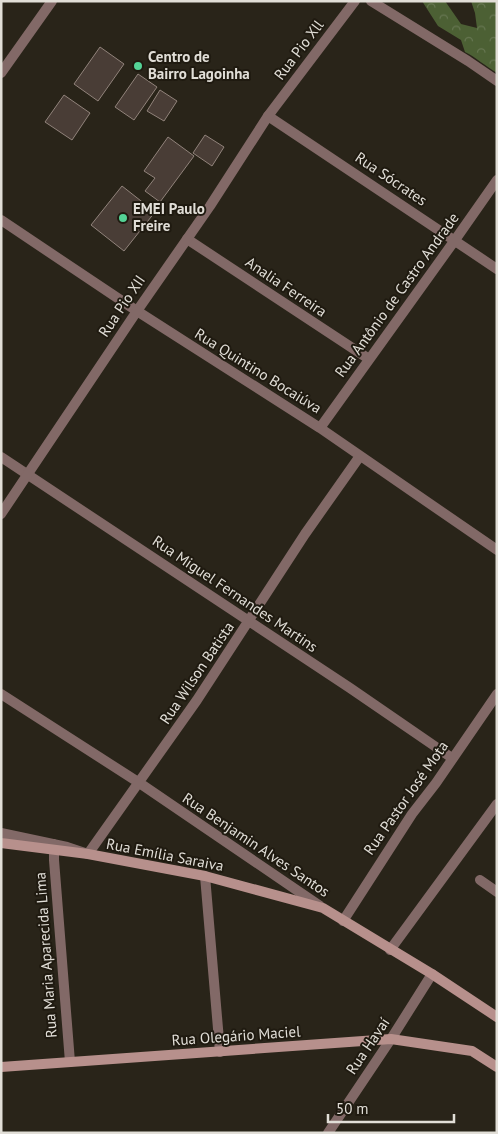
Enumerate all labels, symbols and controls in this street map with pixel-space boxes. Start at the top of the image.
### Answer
street label: Rua Pio Xll [270,15,328,84]
place label: Centro de Bairro Lagoinha [148,47,250,83]
marker: Centro de Bairro Lagoinha [132,60,144,72]
street label: Rua Sócrates [352,148,431,210]
place label: EMEI Paulo Freire [133,199,205,235]
street label: Rua Antônio de Castro Andrade [330,209,463,381]
marker: EMEI Paulo Freire [117,212,129,224]
street label: Analia Ferreira [242,252,331,321]
street label: Rua Pio XII [94,271,149,340]
street label: Rua Quintino Bocaiúva [191,324,325,417]
street label: Rua Miguel Fernandes Martins [149,531,321,656]
street label: Rua Wilson Batista [155,618,238,728]
street label: Rua Pastor José Mota [359,737,452,858]
street label: Rua Benjamin Alves Santos [179,788,333,901]
street label: Rua Emília Saraiva [105,834,225,875]
street label: Rua Maria Aparecida Lima [30,871,61,1039]
street label: Rua Havaí [342,1014,393,1078]
street label: Rua Olegário Maciel [171,1021,302,1049]
scale bar [328,1092,454,1124]
text: 50 m [336,1099,369,1118]

